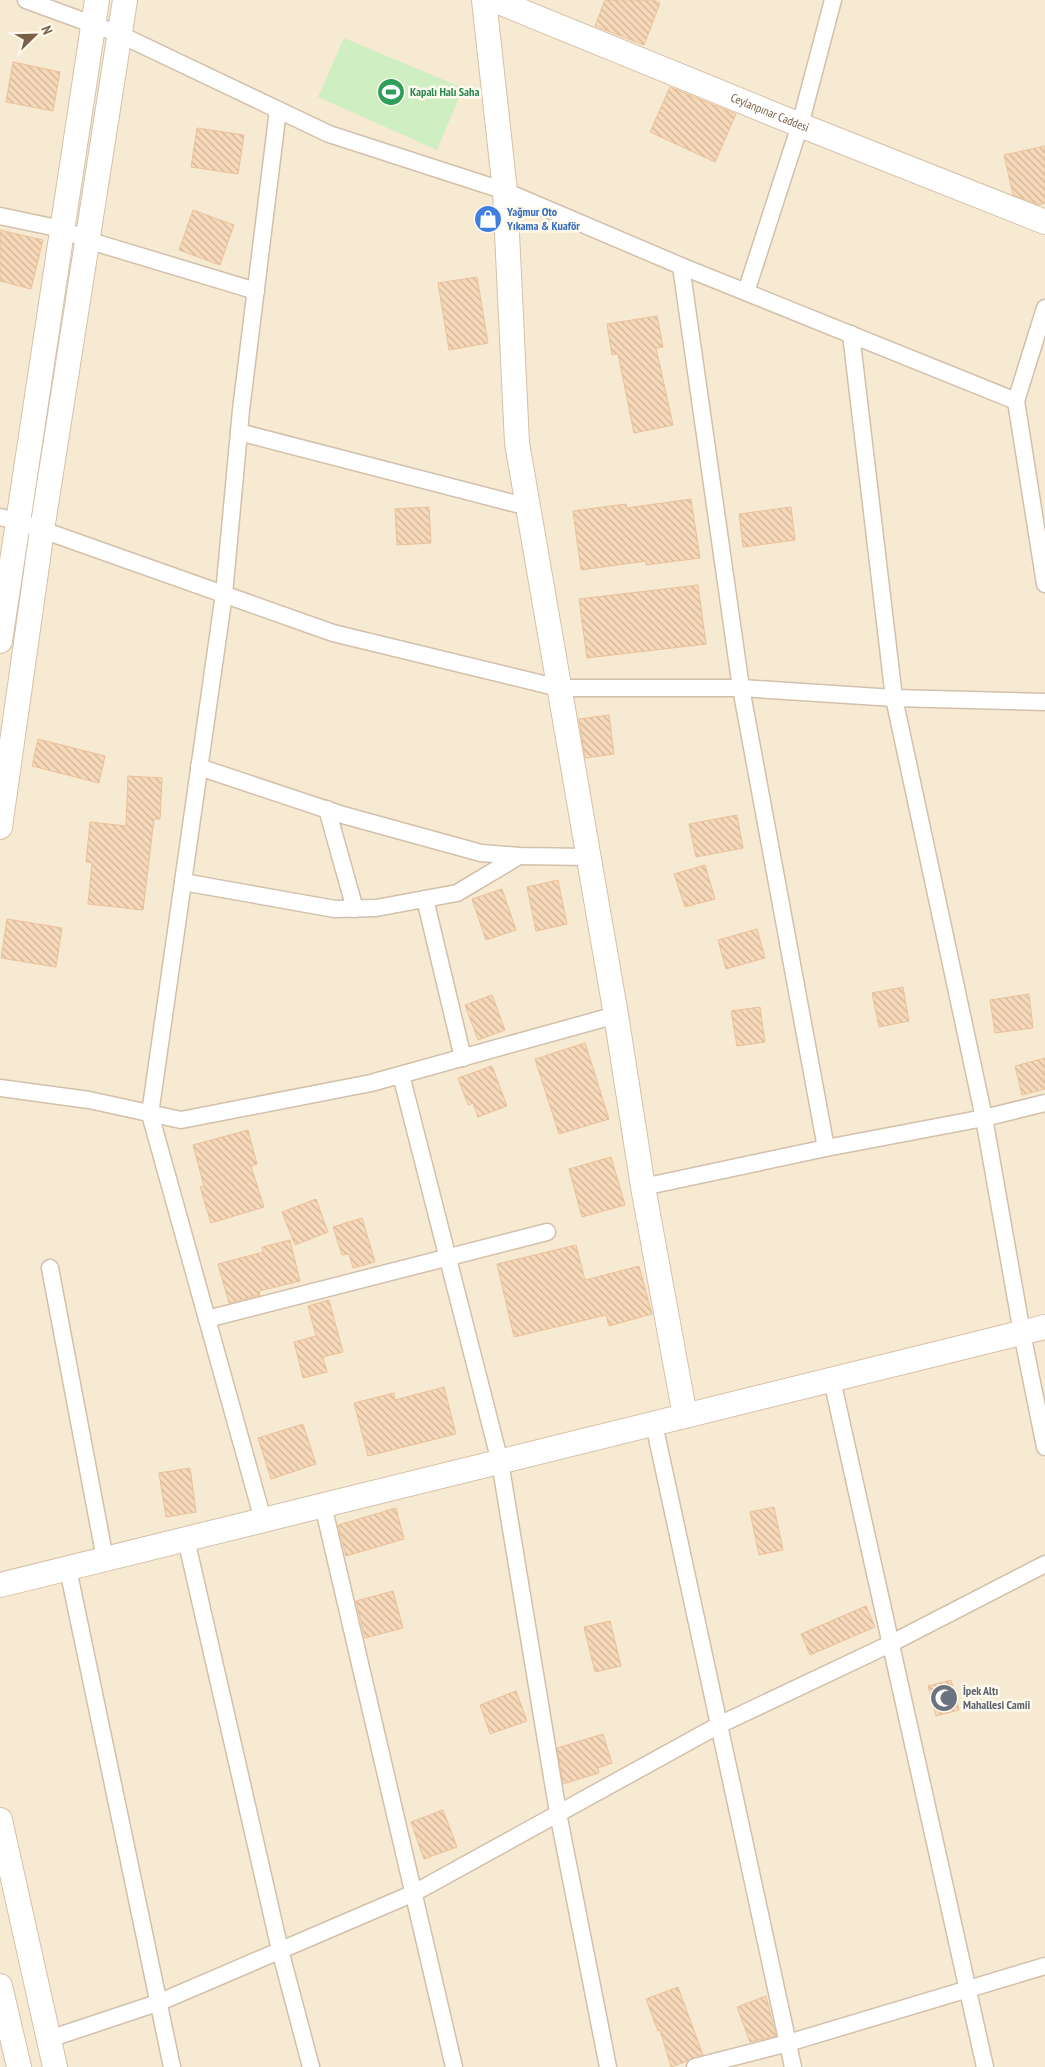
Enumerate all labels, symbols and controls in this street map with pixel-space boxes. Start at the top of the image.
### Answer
north arrow [10,10,60,60]
text: N [37,23,57,37]
sports icon: Kapalı Halı Saha [376,77,406,107]
place label: Kapalı Halı Saha [410,84,479,99]
street label: Ceylanpınar Caddesi [729,90,811,135]
shop icon: Yağmur Oto Yıkama & Kuaför [473,204,503,234]
place label: Yağmur Oto Yıkama & Kuaför [506,204,580,233]
mosque icon: İpek Altı Mahallesi Camii [929,1683,959,1713]
place label: İpek Altı Mahallesi Camii [963,1683,1030,1712]

